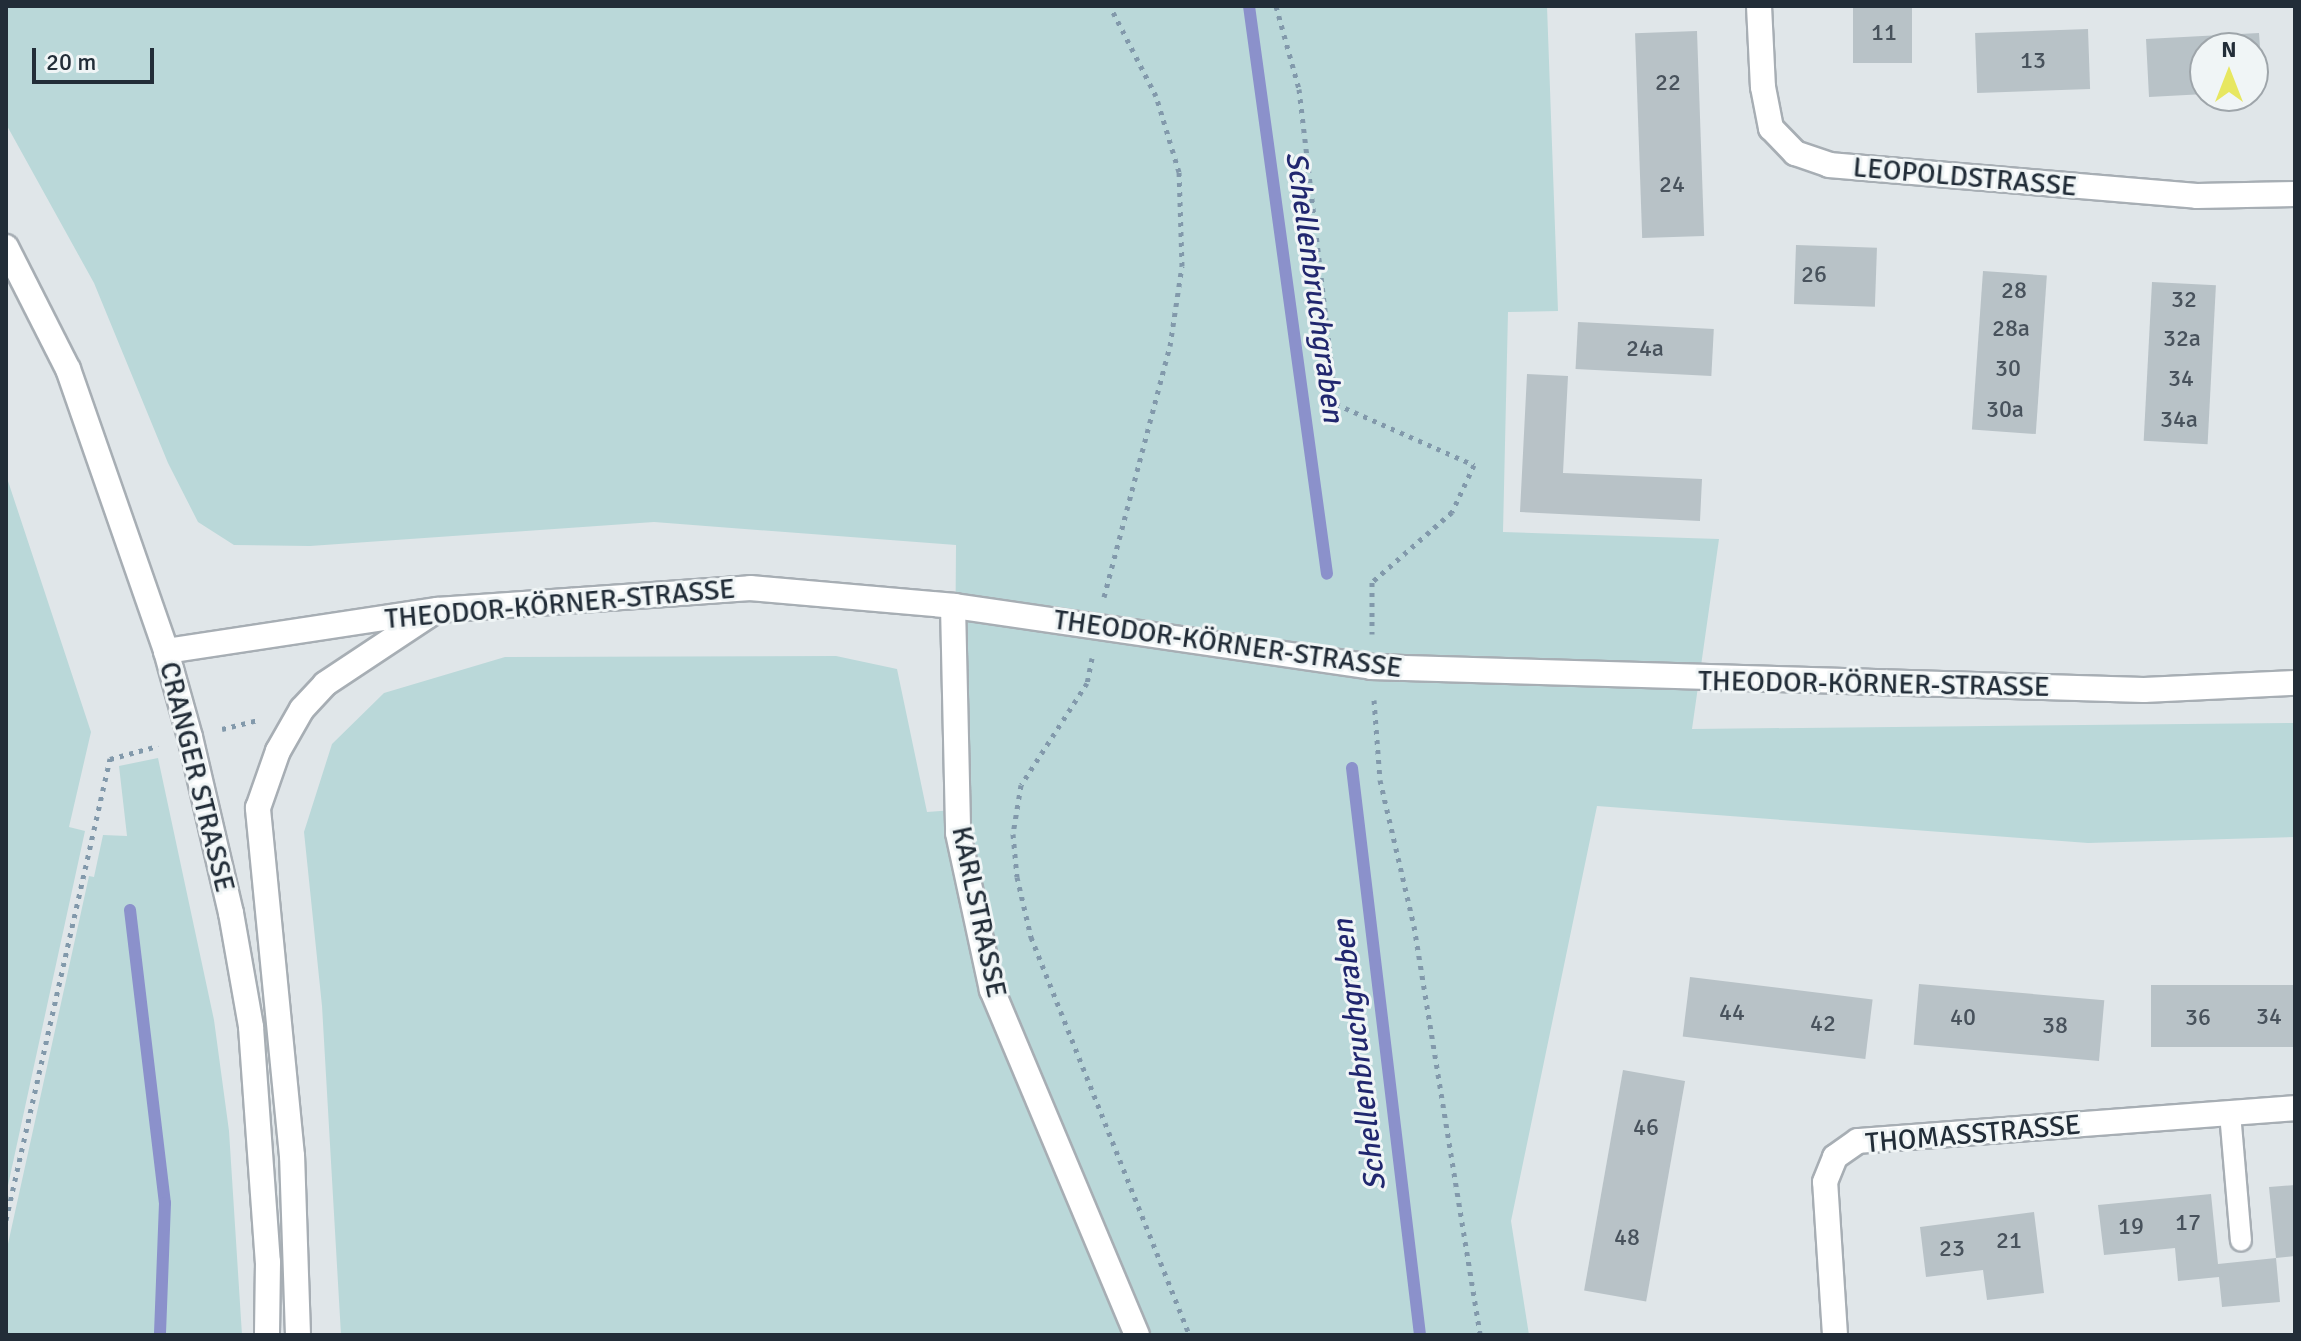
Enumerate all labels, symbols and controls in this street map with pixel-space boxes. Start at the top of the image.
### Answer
house number: 11 [1871,19,1897,47]
scale bar [36,32,158,82]
north arrow [2189,32,2269,112]
text: N [2221,36,2237,63]
text: 20 m [46,47,96,77]
house number: 13 [2020,47,2046,75]
house number: 22 [1655,69,1681,97]
water label: Schellenbruchgraben [1277,149,1351,425]
street label: LEOPOLDSTRASSE [1852,150,2078,204]
house number: 24 [1659,171,1685,199]
house number: 26 [1801,261,1827,289]
house number: 28 [2001,277,2027,305]
house number: 32 [2171,286,2197,314]
house number: 28a [1992,315,2030,343]
house number: 32a [2163,325,2201,353]
house number: 24a [1626,335,1664,363]
house number: 30 [1995,355,2021,383]
house number: 34 [2168,365,2194,393]
house number: 30a [1986,396,2024,424]
house number: 34a [2160,406,2198,434]
street label: THEODOR-KÖRNER-STRASSE [383,572,737,636]
street label: THEODOR-KÖRNER-STRASSE [1052,603,1404,685]
street label: CRANGER STRASSE [152,658,242,896]
street label: THEODOR-KÖRNER-STRASSE [1698,664,2050,704]
street label: KARLSTRASSE [944,823,1014,1001]
water label: Schellenbruchgraben [1325,917,1395,1193]
house number: 44 [1719,999,1745,1027]
house number: 34 [2256,1003,2282,1031]
house number: 40 [1950,1004,1976,1032]
house number: 36 [2185,1004,2211,1032]
house number: 42 [1810,1010,1836,1038]
house number: 38 [2042,1012,2068,1040]
street label: THOMASSTRASSE [1864,1108,2082,1160]
house number: 46 [1633,1114,1659,1142]
house number: 17 [2175,1209,2201,1237]
house number: 19 [2118,1213,2144,1241]
house number: 48 [1614,1224,1640,1252]
house number: 21 [1996,1227,2022,1255]
house number: 23 [1939,1235,1965,1263]

